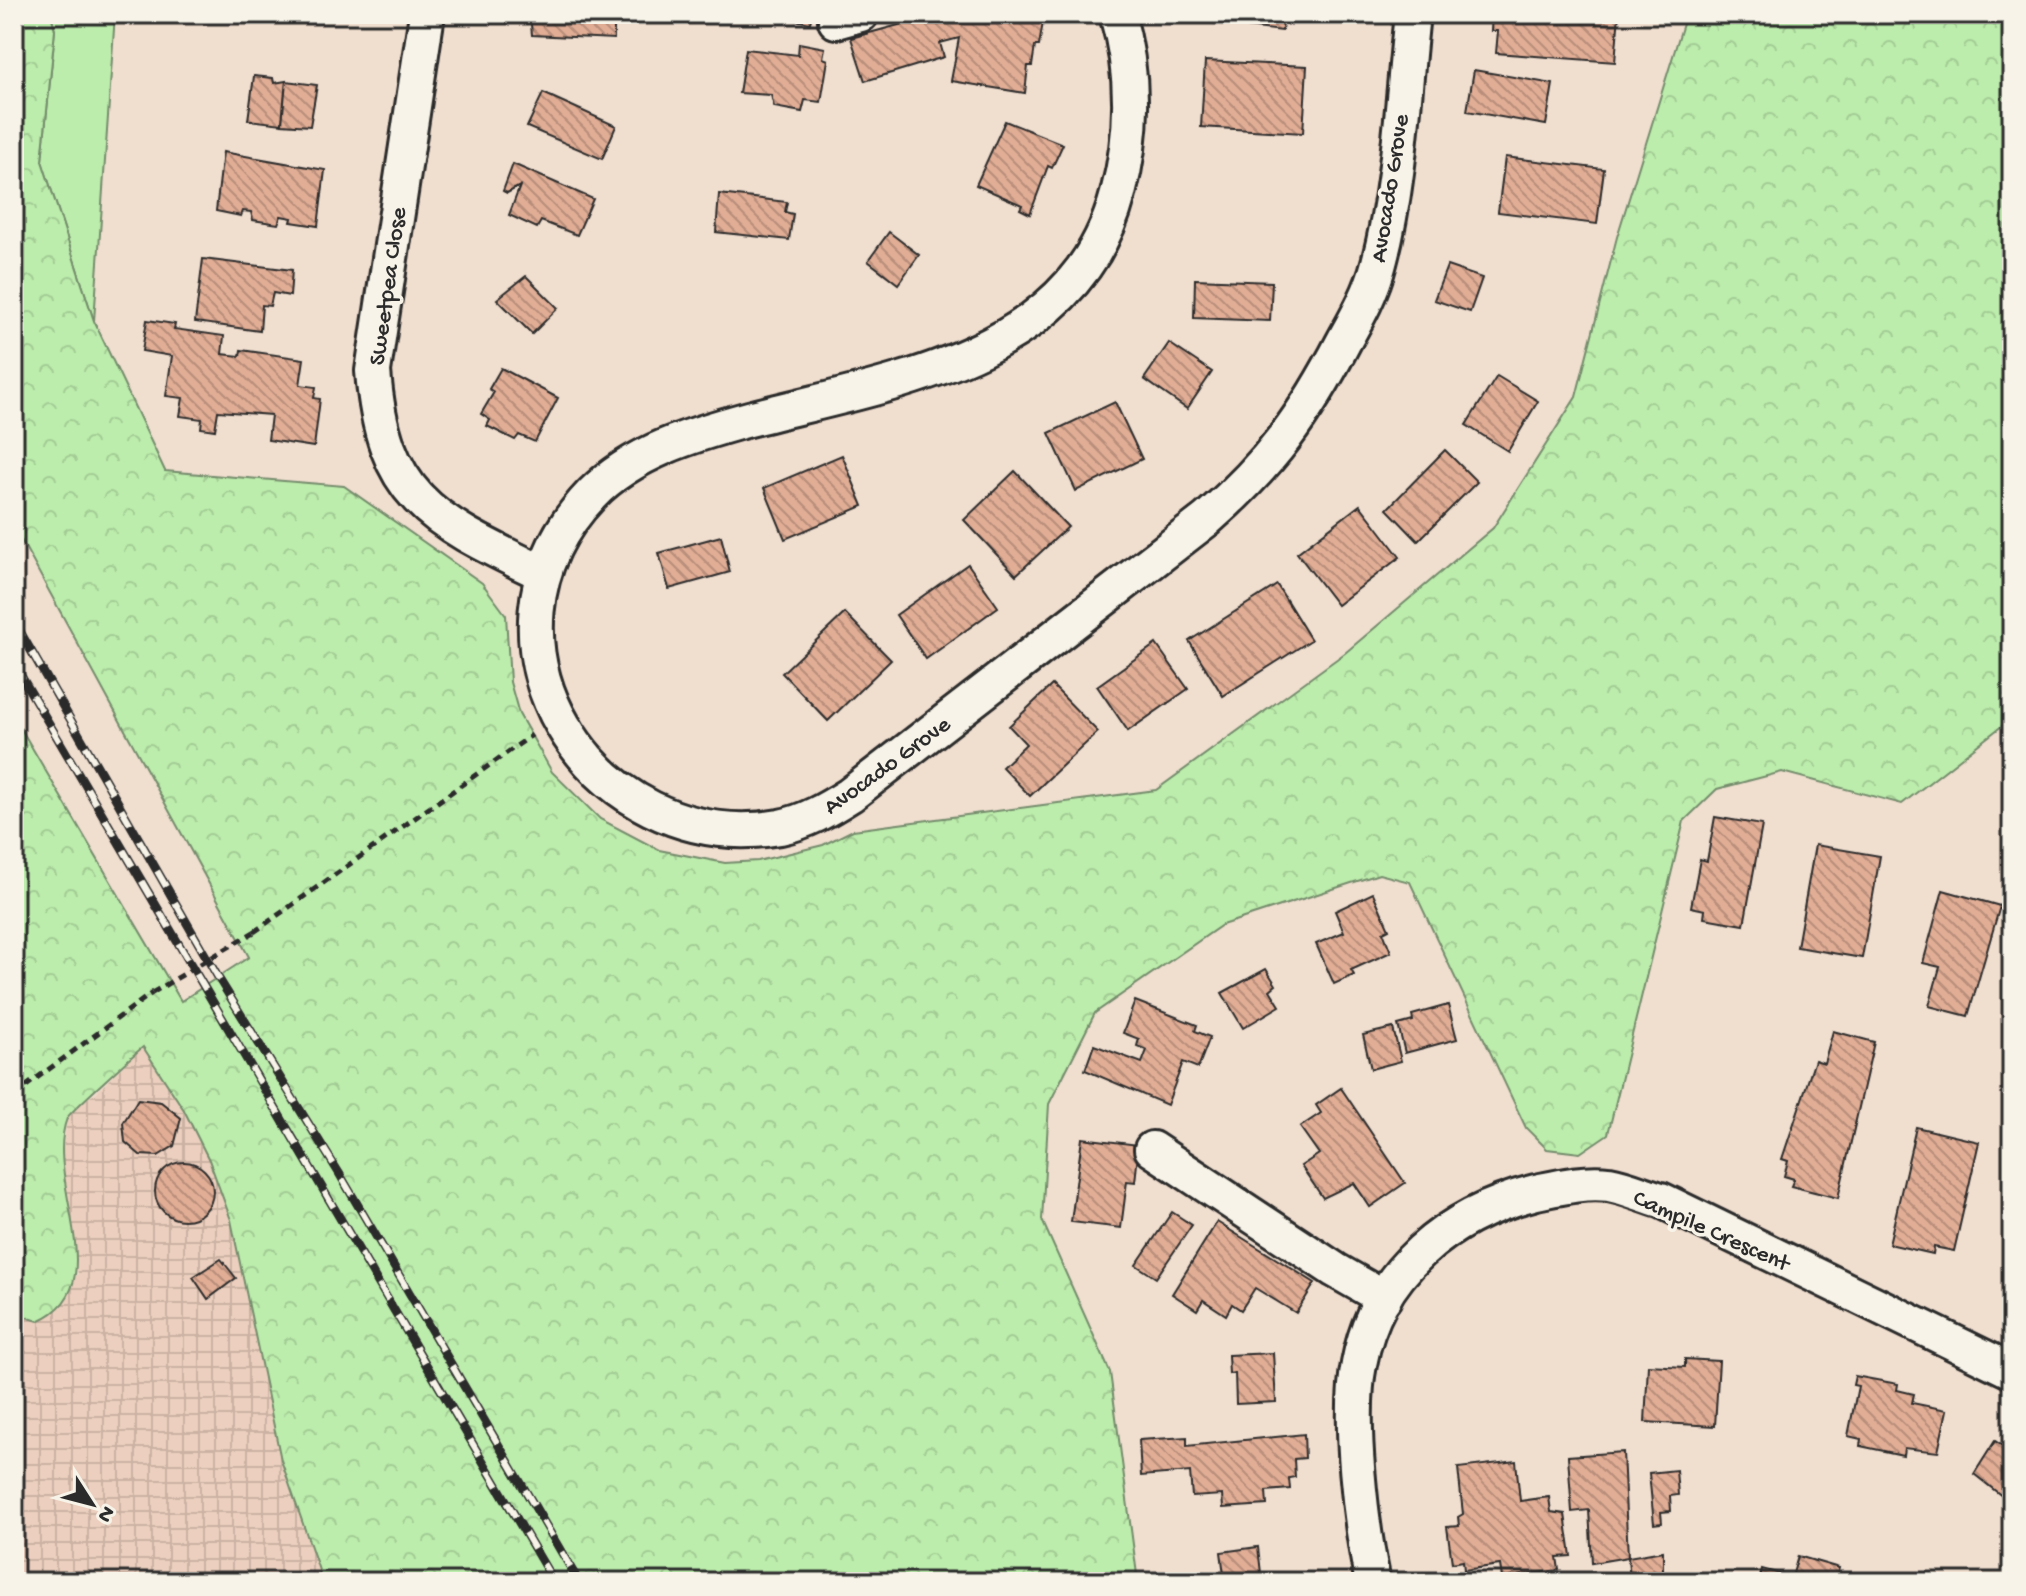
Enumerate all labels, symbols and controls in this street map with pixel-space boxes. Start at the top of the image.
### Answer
street label: Avocado Grove [1365,112,1418,265]
street label: Sweetpea Close [364,205,415,367]
street label: Avocado Grove [819,711,958,823]
street label: Campile Crescent [1628,1185,1795,1281]
north arrow [52,1464,132,1544]
text: N [90,1500,120,1527]

